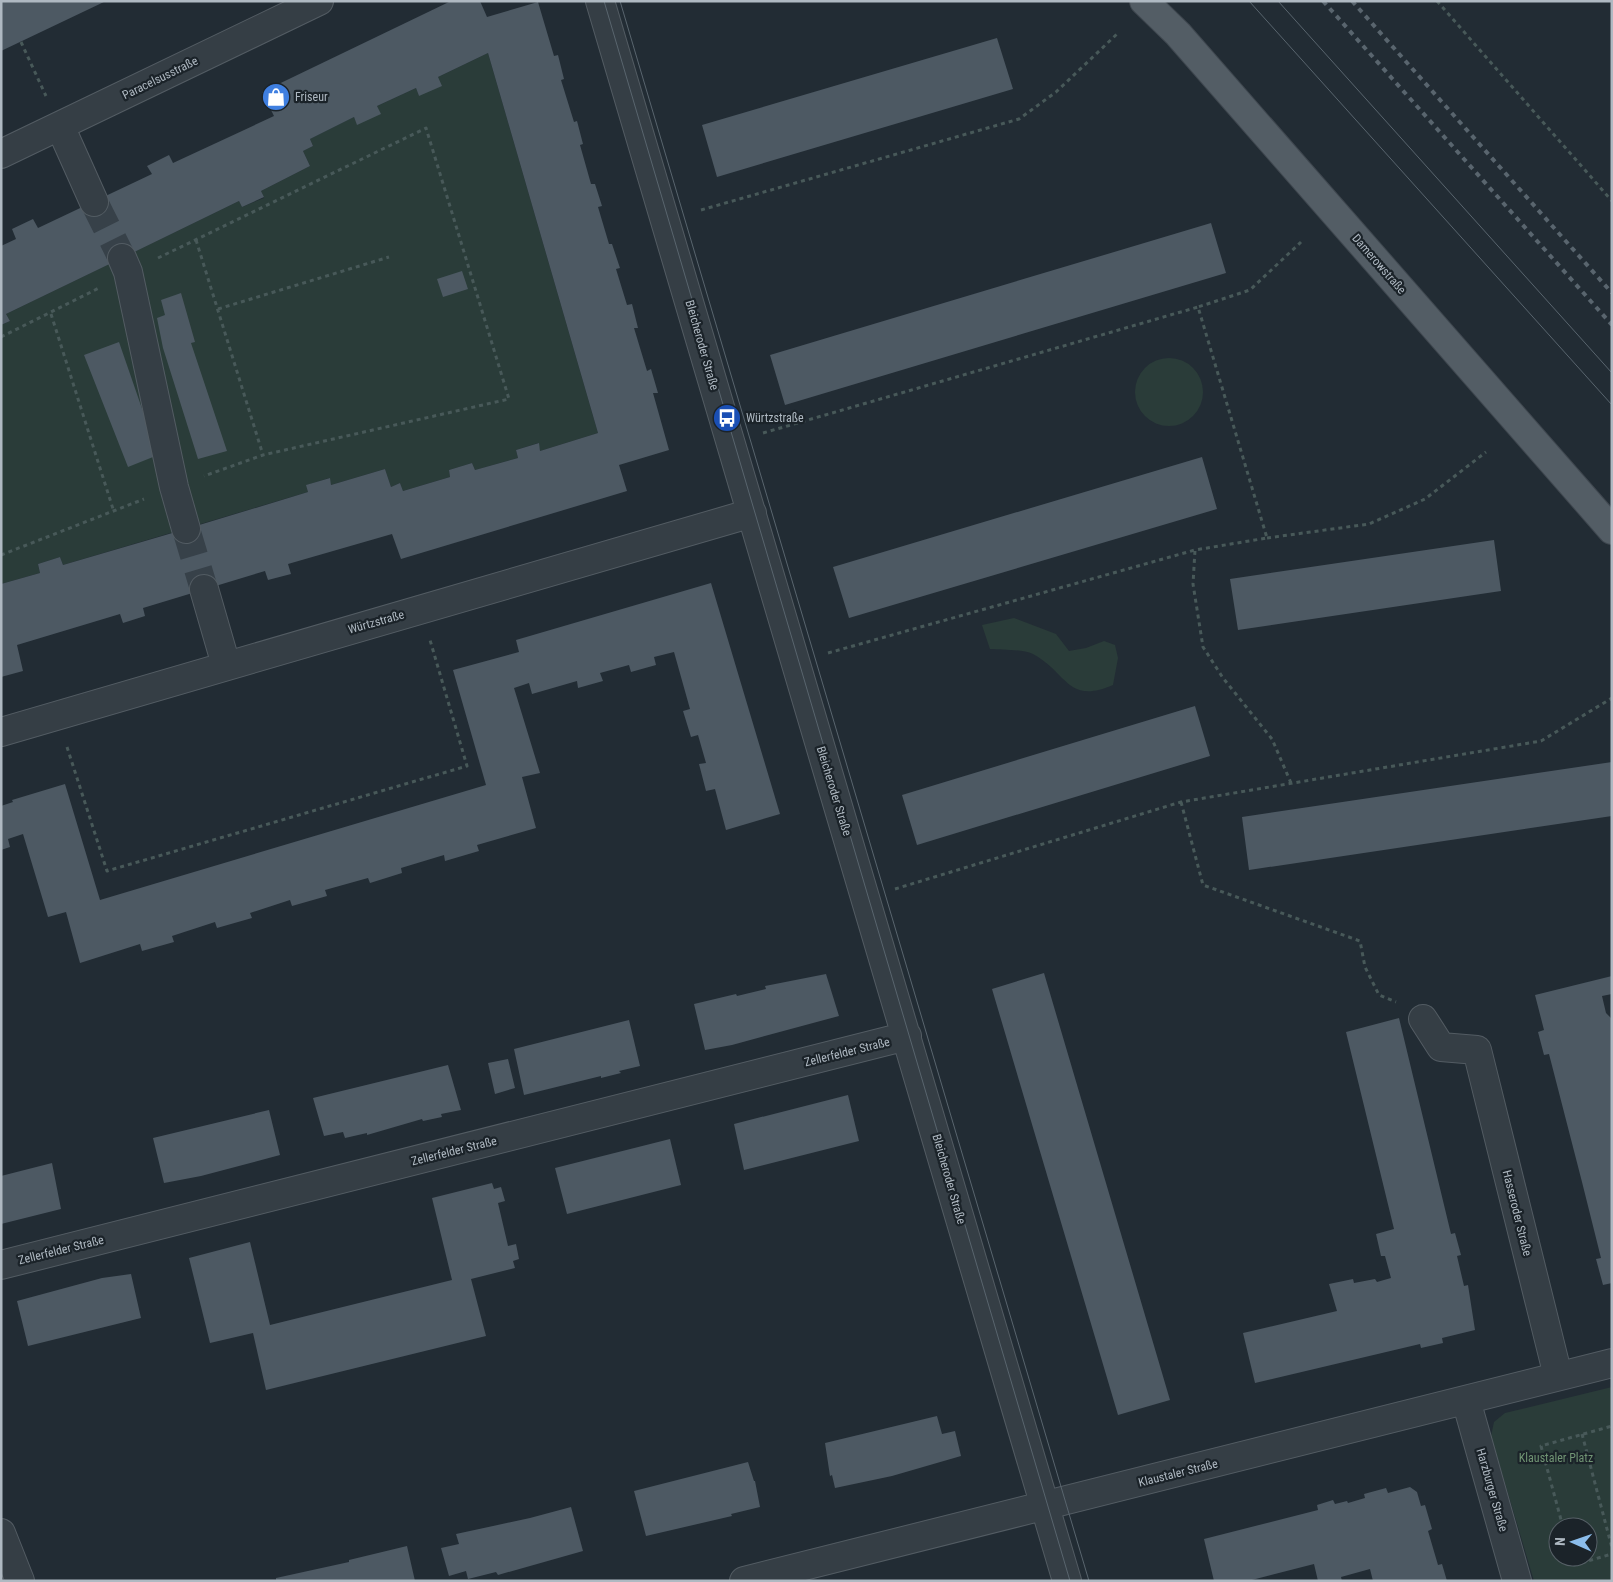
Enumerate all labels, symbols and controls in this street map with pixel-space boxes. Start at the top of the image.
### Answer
street label: Paracelsusstraße [120,54,200,102]
shop icon: Friseur [261,82,291,112]
place label: Friseur [295,90,328,104]
street label: Damerowstraße [1349,231,1409,297]
street label: Bleicheroder Straße [682,298,722,392]
bus stop icon: Würtzstraße [712,403,742,433]
place label: Würtzstraße [746,411,804,425]
street label: Würtzstraße [346,607,406,637]
street label: Bleicheroder Straße [814,744,854,838]
street label: Zellerfelder Straße [803,1035,892,1069]
street label: Bleicheroder Straße [929,1132,969,1226]
street label: Zellerfelder Straße [410,1134,499,1168]
street label: Hasseroder Straße [1500,1169,1535,1258]
street label: Zellerfelder Straße [17,1233,106,1267]
street label: Harzburger Straße [1473,1447,1511,1534]
park label: Klaustaler Platz [1519,1451,1593,1465]
street label: Klaustaler Straße [1137,1456,1219,1490]
north arrow [1548,1517,1598,1567]
text: N [1552,1537,1568,1546]

